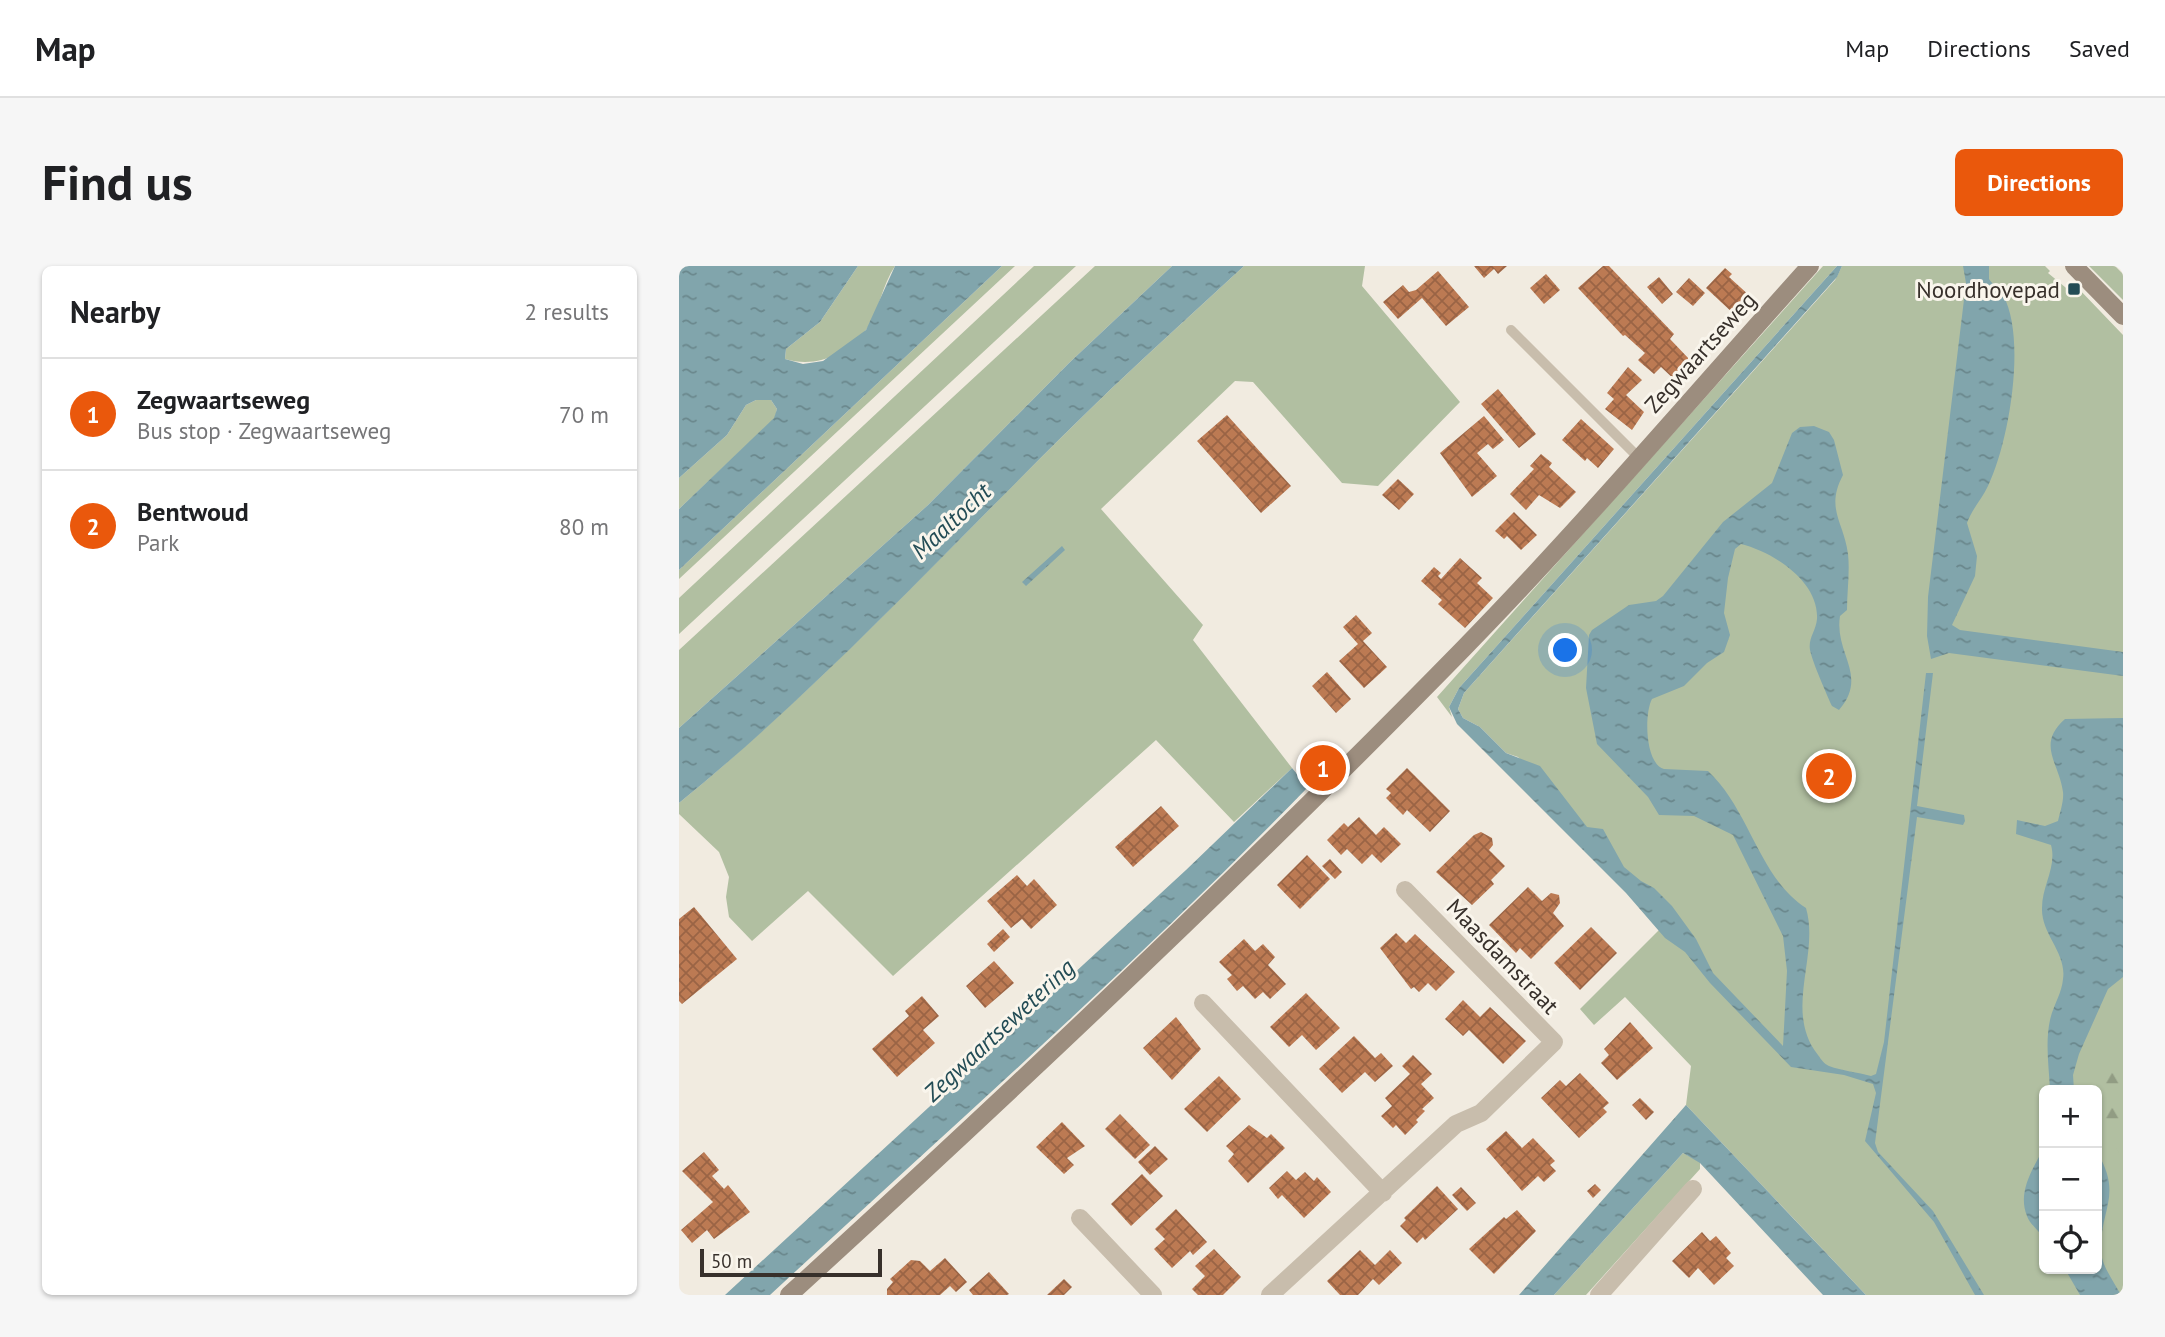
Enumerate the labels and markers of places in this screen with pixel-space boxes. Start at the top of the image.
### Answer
place label: Noordhovepad [1916,275,2060,304]
marker: Noordhovepad [2066,281,2082,297]
pin: 1 [1300,742,1346,794]
pin: 2 [1806,750,1852,802]

